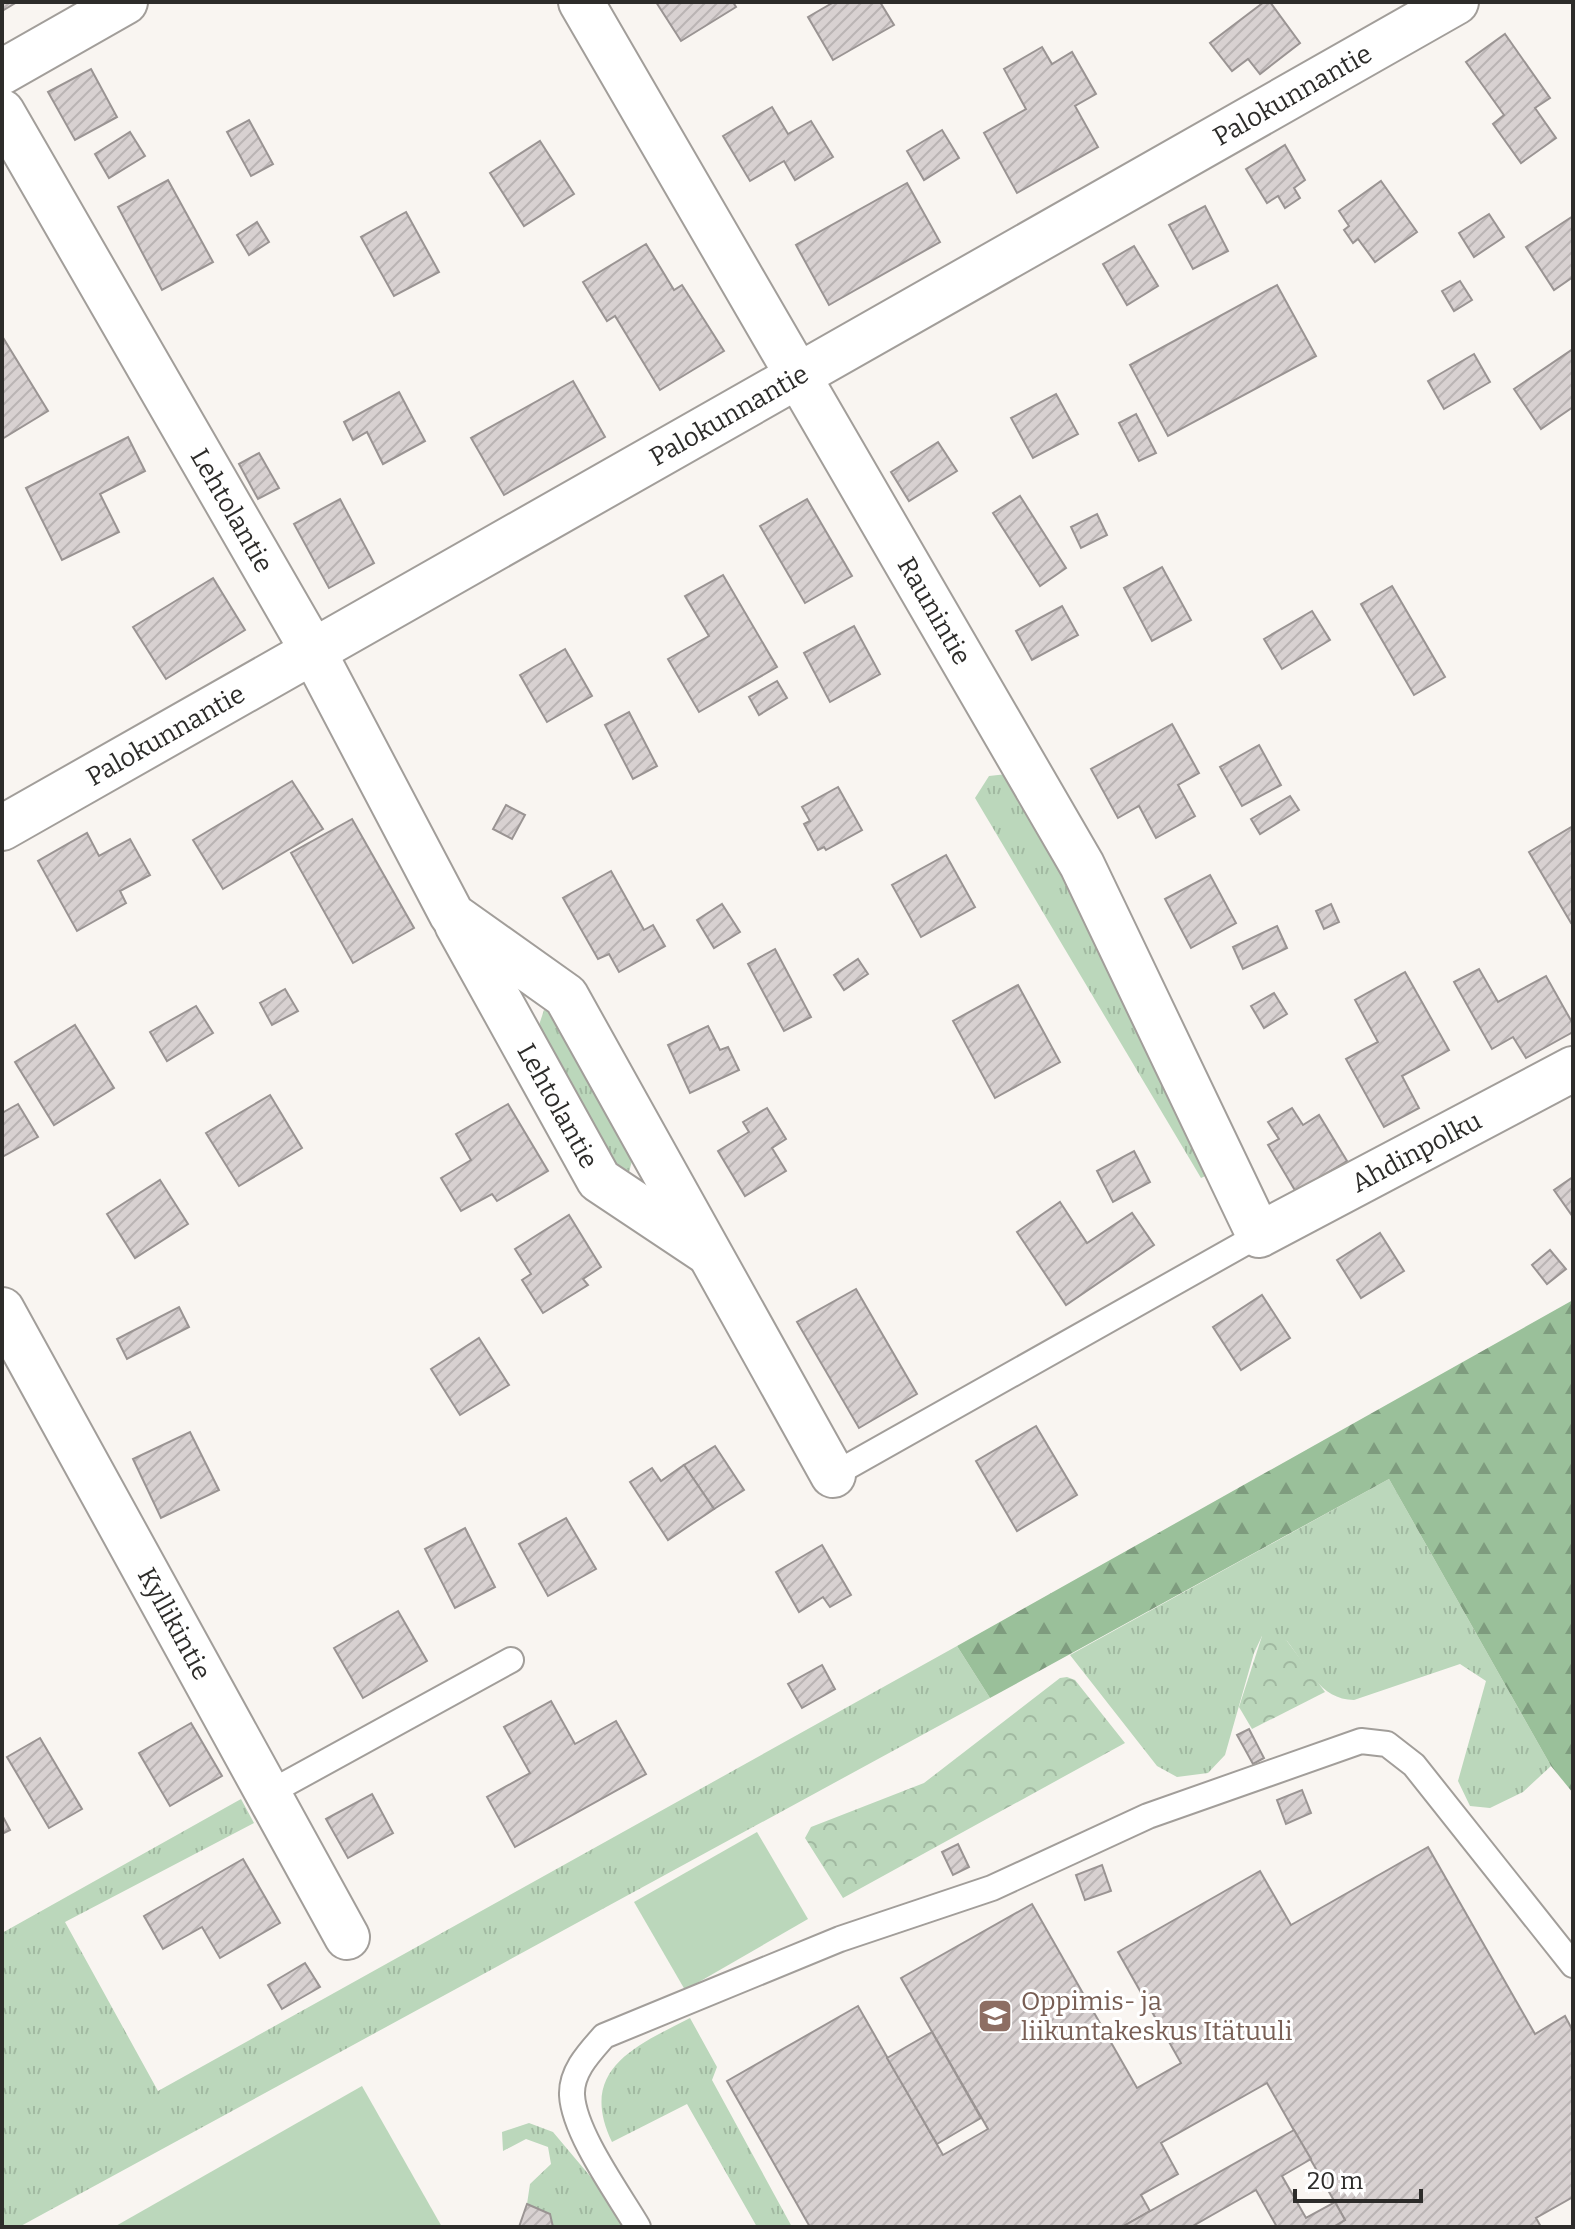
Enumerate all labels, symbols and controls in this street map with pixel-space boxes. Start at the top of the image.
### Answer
street label: Palokunnantie [1208,38,1377,152]
street label: Palokunnantie [644,358,814,472]
street label: Lehtolantie [184,443,280,578]
street label: Raunintie [891,552,978,670]
street label: Palokunnantie [81,678,250,792]
street label: Lehtolantie [511,1038,605,1174]
street label: Ahdinpolku [1346,1105,1487,1199]
street label: Kyllikintie [131,1562,218,1685]
place label: Oppimis- ja liikuntakeskus Itätuuli [1021,1986,1293,2047]
school or university icon: Oppimis- ja liikuntakeskus Itätuuli [976,1997,1014,2035]
scale bar [1295,2153,1421,2203]
text: 20 m [1307,2167,1363,2195]

